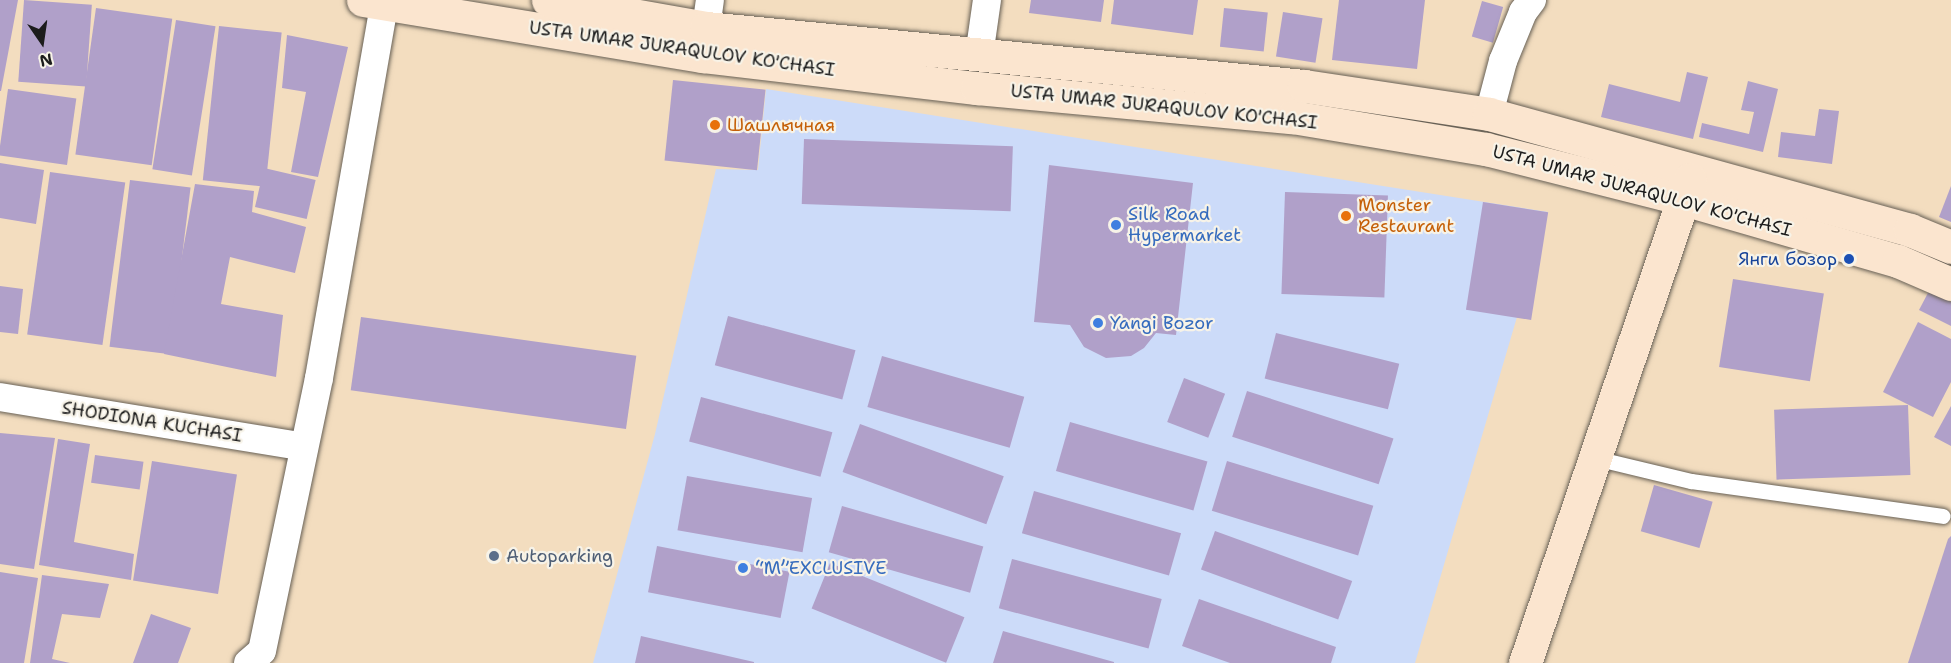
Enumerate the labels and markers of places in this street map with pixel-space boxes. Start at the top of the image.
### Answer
place label: Шашлычная [727,114,835,136]
marker: Шашлычная [708,118,722,132]
place label: Monster Restaurant [1358,195,1454,238]
place label: Silk Road Hypermarket [1128,204,1241,246]
marker: Monster Restaurant [1339,209,1353,223]
marker: Silk Road Hypermarket [1109,218,1123,232]
place label: Янги бозор [1738,248,1837,270]
marker: Янги бозор [1842,252,1856,266]
place label: Yangi Bozor [1110,312,1213,334]
marker: Yangi Bozor [1091,316,1105,330]
place label: Autoparking [506,545,613,567]
marker: Autoparking [487,549,501,563]
place label: “M”EXCLUSIVE [755,557,886,579]
marker: “M”EXCLUSIVE [736,561,750,575]

